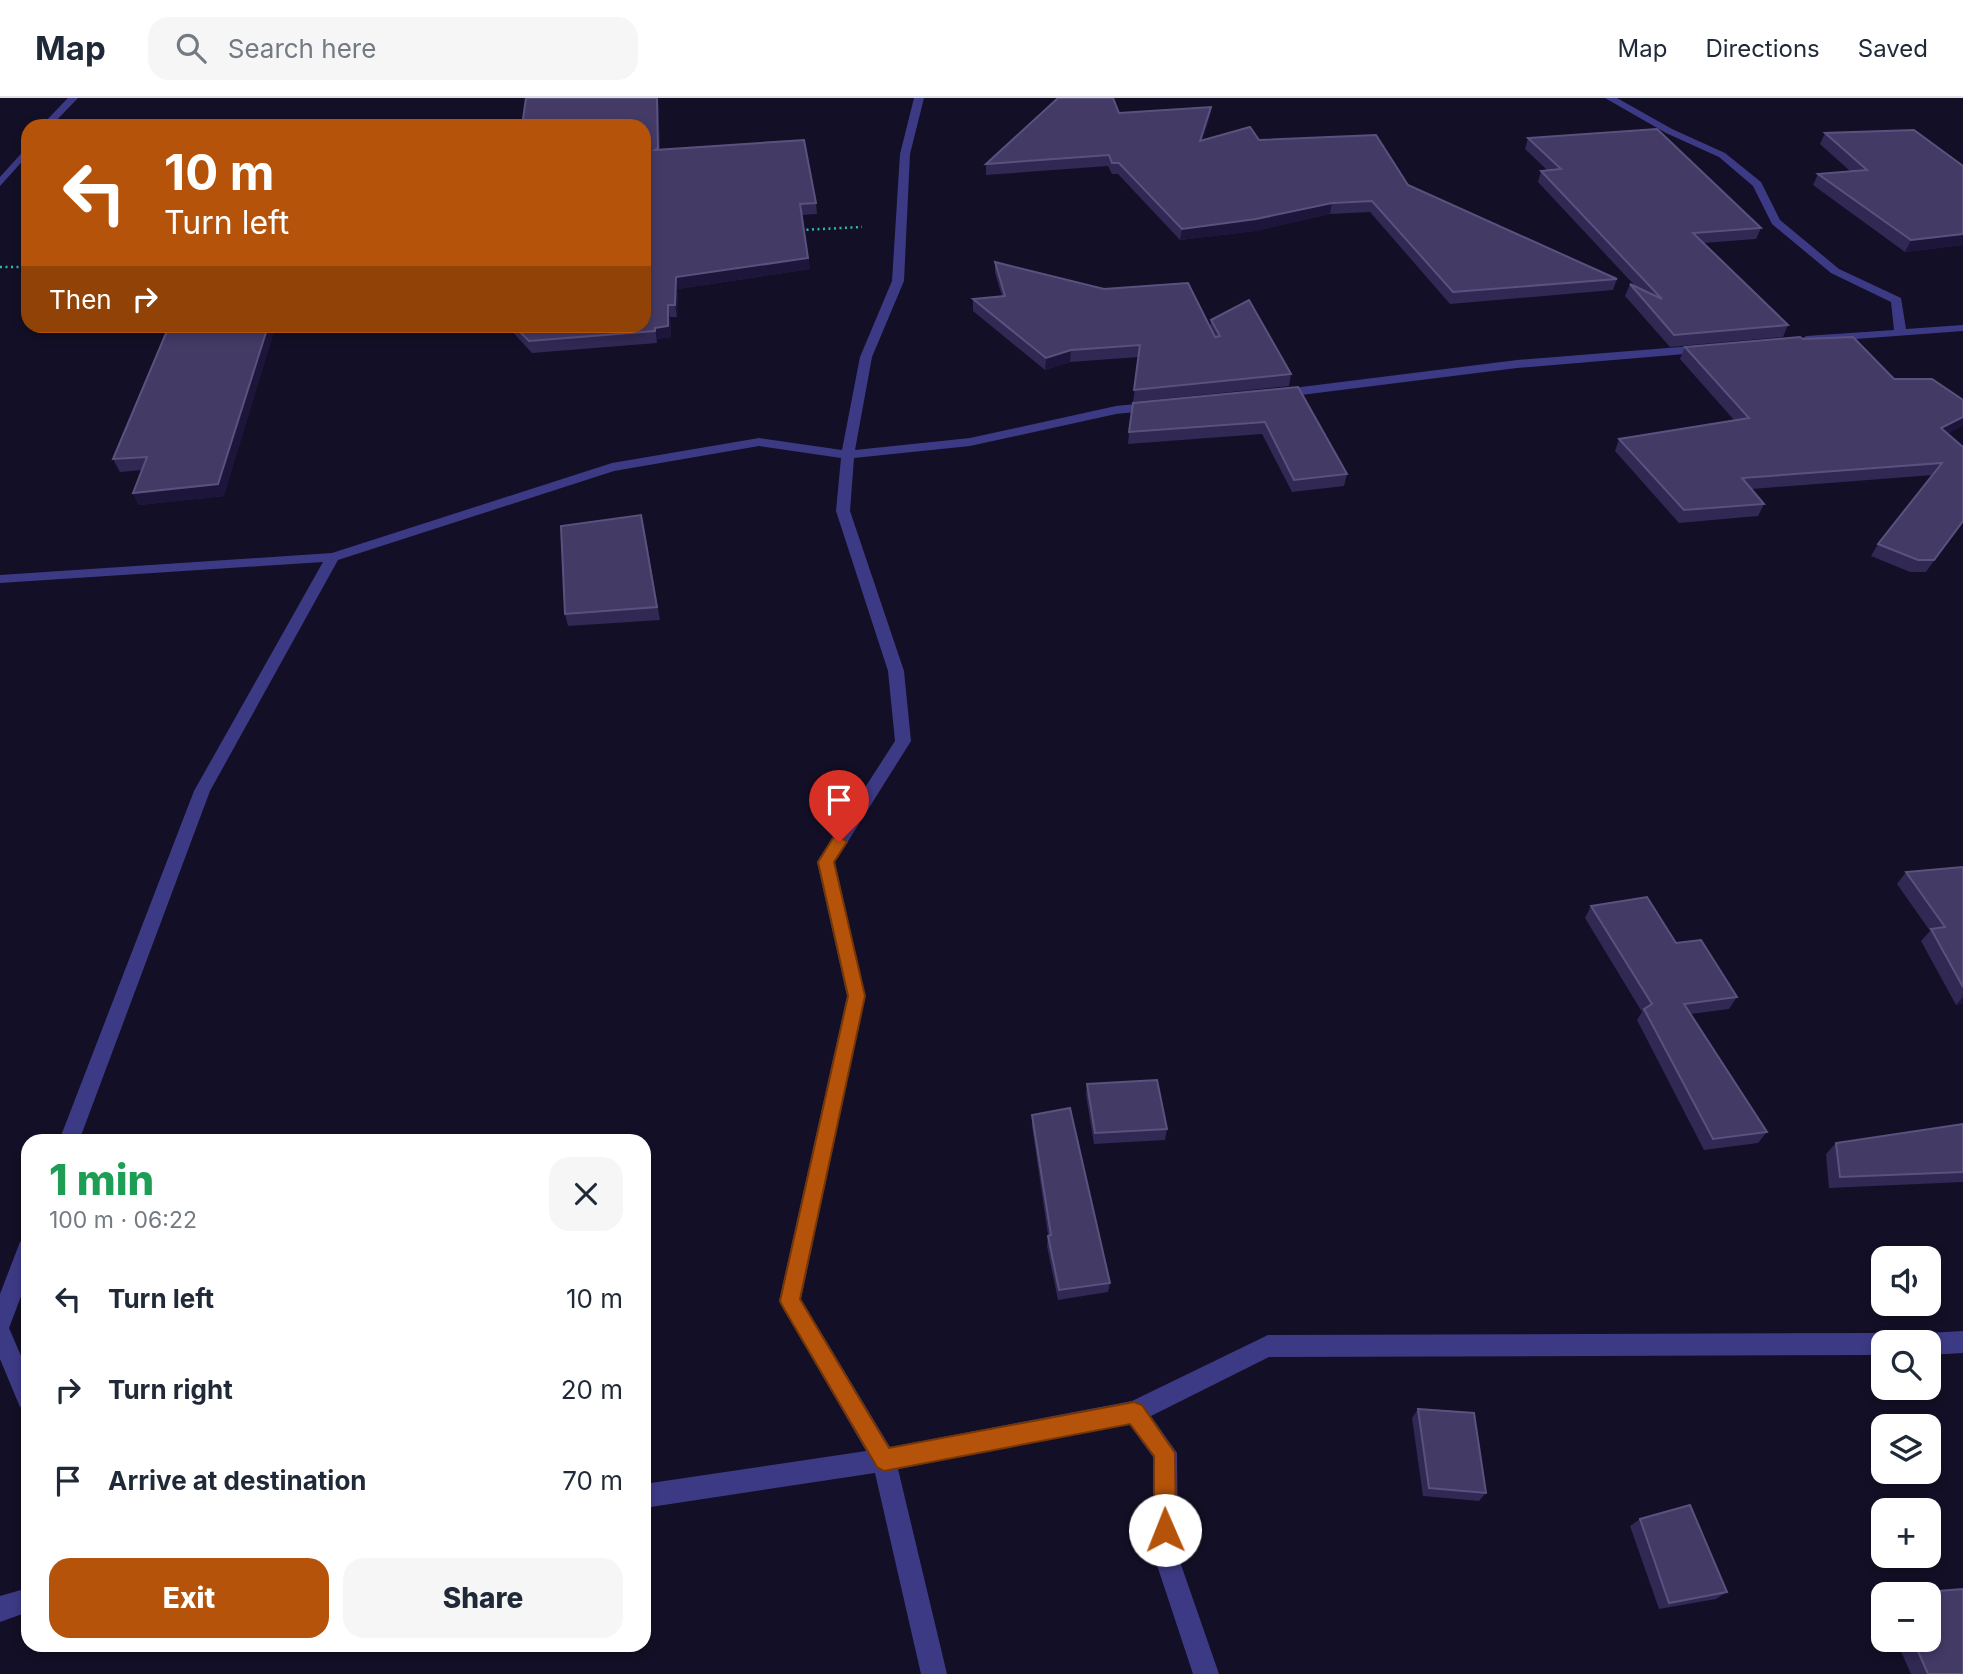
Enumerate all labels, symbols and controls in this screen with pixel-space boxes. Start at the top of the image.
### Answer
search box [148,17,638,80]
text: Map [35,28,106,68]
icon: search [172,29,210,67]
text: Search here [228,33,376,64]
text: Map [1618,34,1667,63]
text: Directions [1705,34,1820,63]
text: Saved [1858,34,1928,63]
text: 10 m [164,143,275,202]
icon: left [49,147,140,238]
text: Turn left [164,203,289,242]
icon: right [126,280,164,318]
text: Then [49,284,112,315]
pin [809,770,869,842]
icon: arrive [820,781,858,819]
text: 1 min [49,1154,154,1205]
button: close [549,1157,623,1231]
text: 100 m · 06:22 [49,1206,197,1234]
map controls [1871,1246,1941,1652]
button: sound [1871,1246,1941,1316]
icon: left [49,1280,87,1318]
text: Turn left [108,1283,214,1314]
text: 10 m [566,1283,623,1314]
button: search [1871,1330,1941,1400]
icon: right [49,1371,87,1409]
text: Turn right [108,1374,233,1405]
text: 20 m [561,1374,623,1405]
button: layers [1871,1414,1941,1484]
icon: arrive [49,1462,87,1500]
text: Arrive at destination [108,1465,367,1496]
text: 70 m [562,1465,623,1496]
position arrow [1128,1493,1202,1567]
button: + [1871,1498,1941,1568]
button: Exit [49,1558,329,1638]
button: Share [343,1558,623,1638]
button: − [1871,1582,1941,1652]

